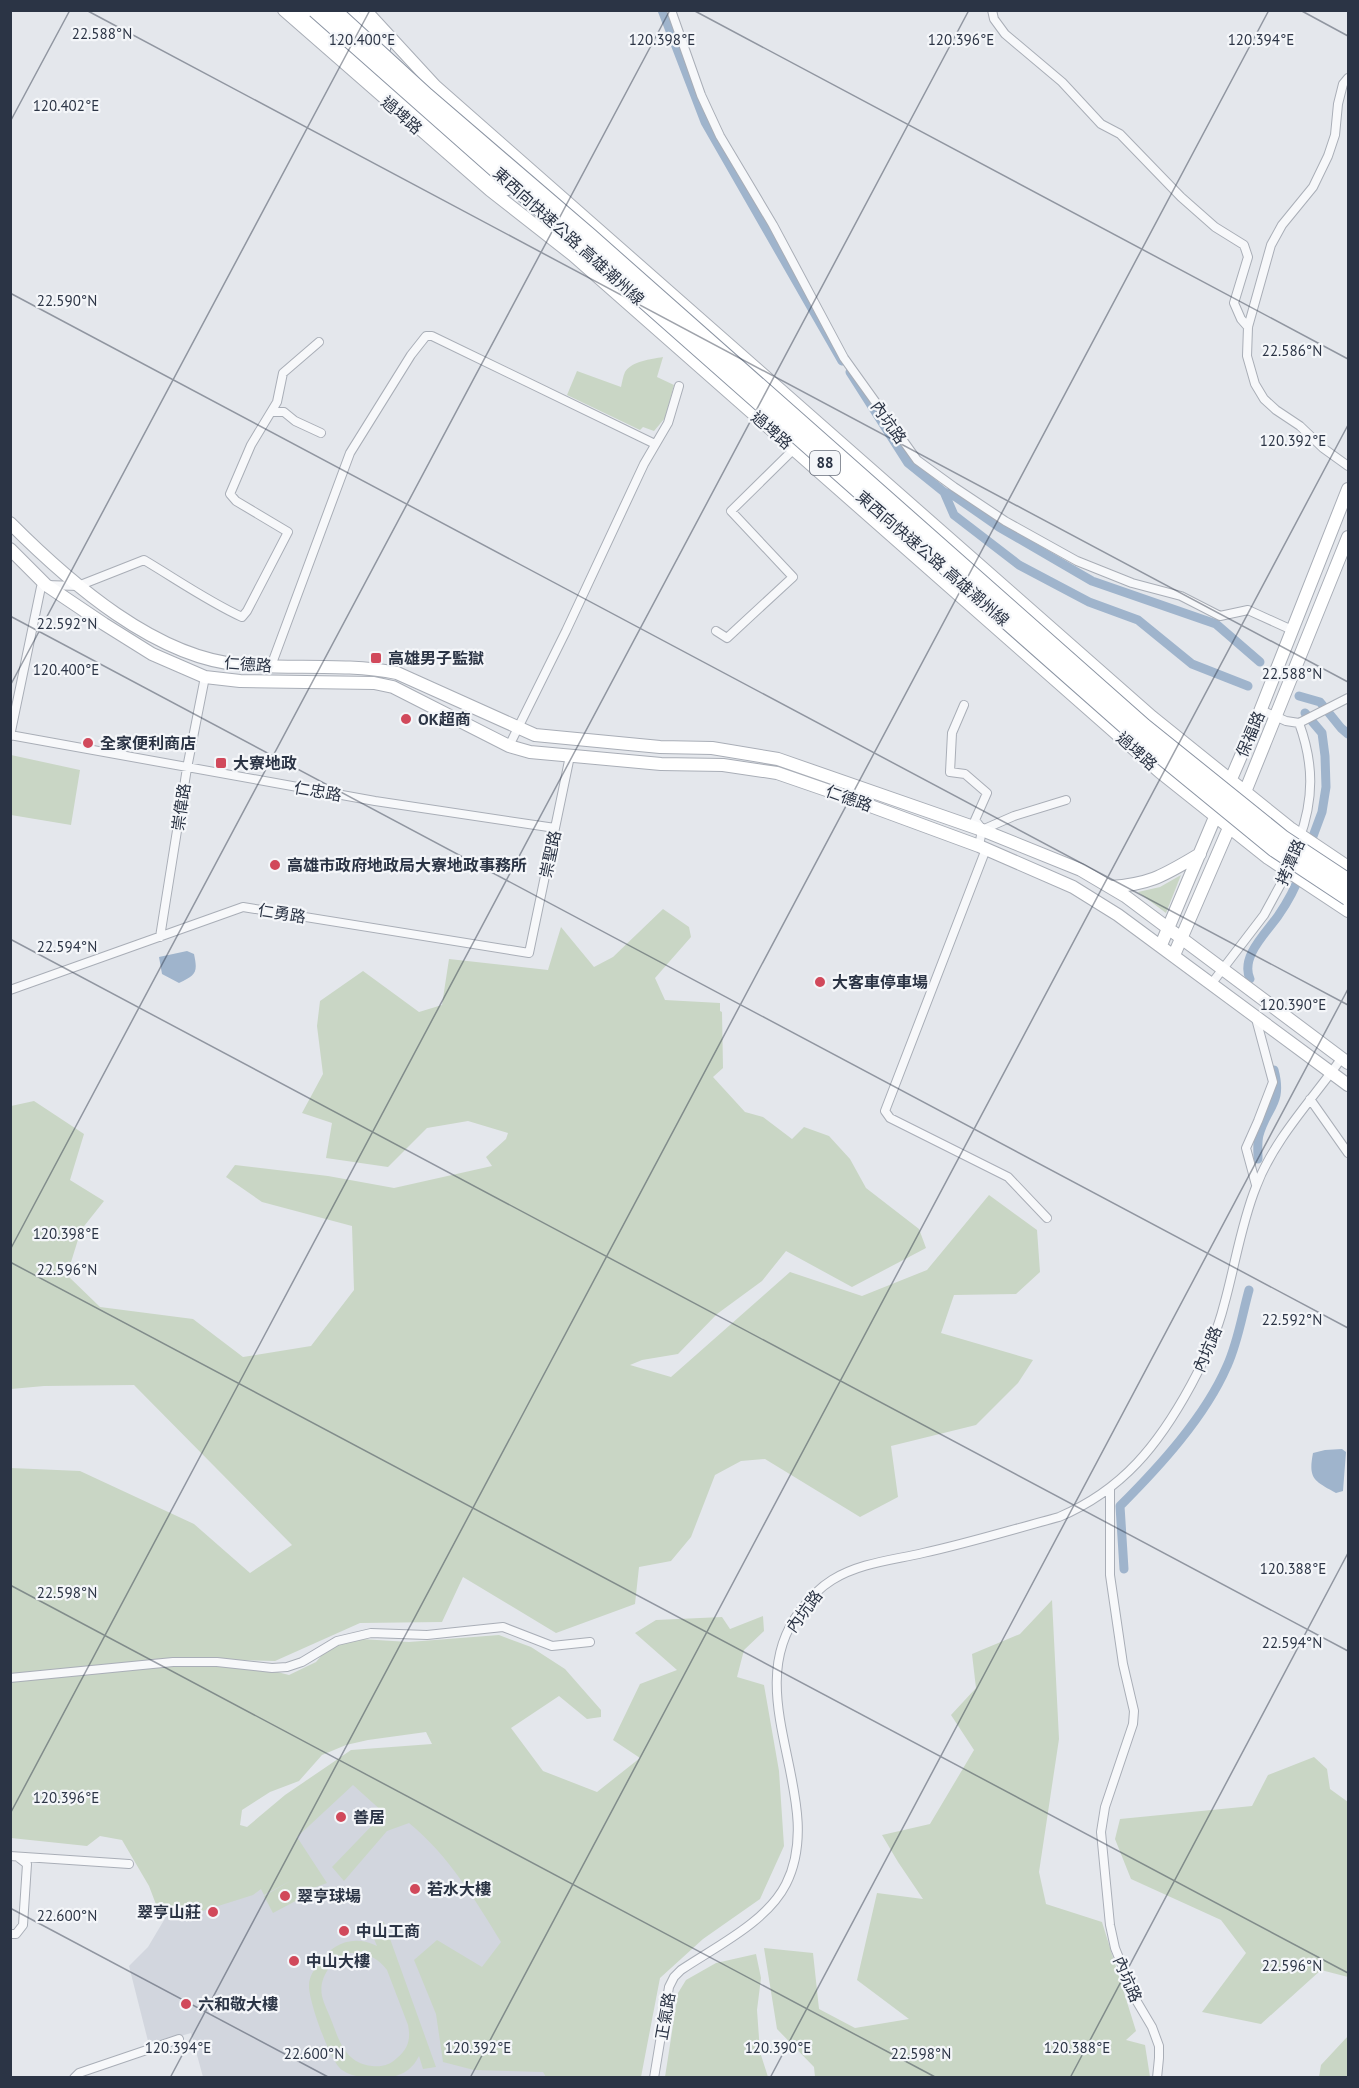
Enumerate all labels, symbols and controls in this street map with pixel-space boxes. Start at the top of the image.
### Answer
text: 22.588°N [72,24,132,43]
text: 120.400°E [329,30,395,49]
text: 120.398°E [629,30,695,49]
text: 120.396°E [928,30,994,49]
text: 120.394°E [1228,30,1294,49]
street label: 過埤路 [377,92,427,138]
text: 120.402°E [33,96,99,115]
street label: 東西向快速公路 高雄潮州線 [489,163,649,309]
text: 22.590°N [37,291,97,310]
text: 22.586°N [1262,341,1322,360]
street label: 內坑路 [867,397,911,447]
street label: 過埤路 [747,407,797,453]
text: 120.392°E [1260,431,1326,450]
road number: 88 [810,451,840,475]
street label: 東西向快速公路 高雄潮州線 [852,486,1014,630]
text: 22.592°N [37,614,97,633]
place label: 高雄男子監獄 [388,648,484,668]
marker: 高雄男子監獄 [369,651,383,665]
street label: 仁德路 [223,652,273,676]
text: 120.400°E [33,660,99,679]
text: 22.588°N [1262,664,1322,683]
street label: 保福路 [1231,708,1269,760]
place label: OK超商 [418,709,471,729]
marker: OK超商 [399,712,413,726]
street label: 過埤路 [1112,728,1162,774]
place label: 全家便利商店 [100,733,196,753]
marker: 全家便利商店 [81,736,95,750]
place label: 大寮地政 [233,753,297,773]
marker: 大寮地政 [214,756,228,770]
street label: 仁忠路 [293,777,343,805]
street label: 仁德路 [823,780,875,816]
street label: 崇偉路 [168,782,194,832]
street label: 崇聖路 [535,828,565,880]
street label: 拷潭路 [1271,836,1309,888]
place label: 高雄市政府地政局大寮地政事務所 [287,855,527,875]
marker: 高雄市政府地政局大寮地政事務所 [268,858,282,872]
street label: 仁勇路 [257,899,307,927]
text: 22.594°N [37,937,97,956]
place label: 大客車停車場 [832,972,928,992]
marker: 大客車停車場 [813,975,827,989]
text: 120.390°E [1260,995,1326,1014]
text: 120.398°E [33,1224,99,1243]
text: 22.596°N [37,1260,97,1279]
text: 22.592°N [1262,1310,1322,1329]
street label: 內坑路 [1188,1323,1226,1375]
text: 120.388°E [1260,1559,1326,1578]
text: 22.598°N [37,1583,97,1602]
street label: 內坑路 [782,1586,826,1636]
text: 22.594°N [1262,1633,1322,1652]
text: 120.396°E [33,1788,99,1807]
place label: 善居 [353,1807,385,1827]
marker: 善居 [334,1810,348,1824]
place label: 若水大樓 [427,1879,491,1899]
marker: 若水大樓 [408,1882,422,1896]
place label: 翠亨球場 [297,1886,361,1906]
marker: 翠亨球場 [278,1889,292,1903]
place label: 翠亨山莊 [137,1902,201,1922]
marker: 翠亨山莊 [206,1905,220,1919]
text: 22.600°N [37,1906,97,1925]
place label: 中山工商 [356,1921,420,1941]
marker: 中山工商 [337,1924,351,1938]
place label: 中山大樓 [306,1951,370,1971]
street label: 內坑路 [1109,1953,1147,2005]
marker: 中山大樓 [287,1954,301,1968]
text: 22.596°N [1262,1956,1322,1975]
street label: 正氣路 [651,1991,679,2041]
place label: 六和敬大樓 [198,1994,278,2014]
marker: 六和敬大樓 [179,1997,193,2011]
text: 120.394°E [145,2038,211,2057]
text: 120.392°E [445,2038,511,2057]
text: 120.390°E [745,2038,811,2057]
text: 120.388°E [1044,2038,1110,2057]
text: 22.600°N [284,2044,344,2063]
text: 22.598°N [891,2044,951,2063]

